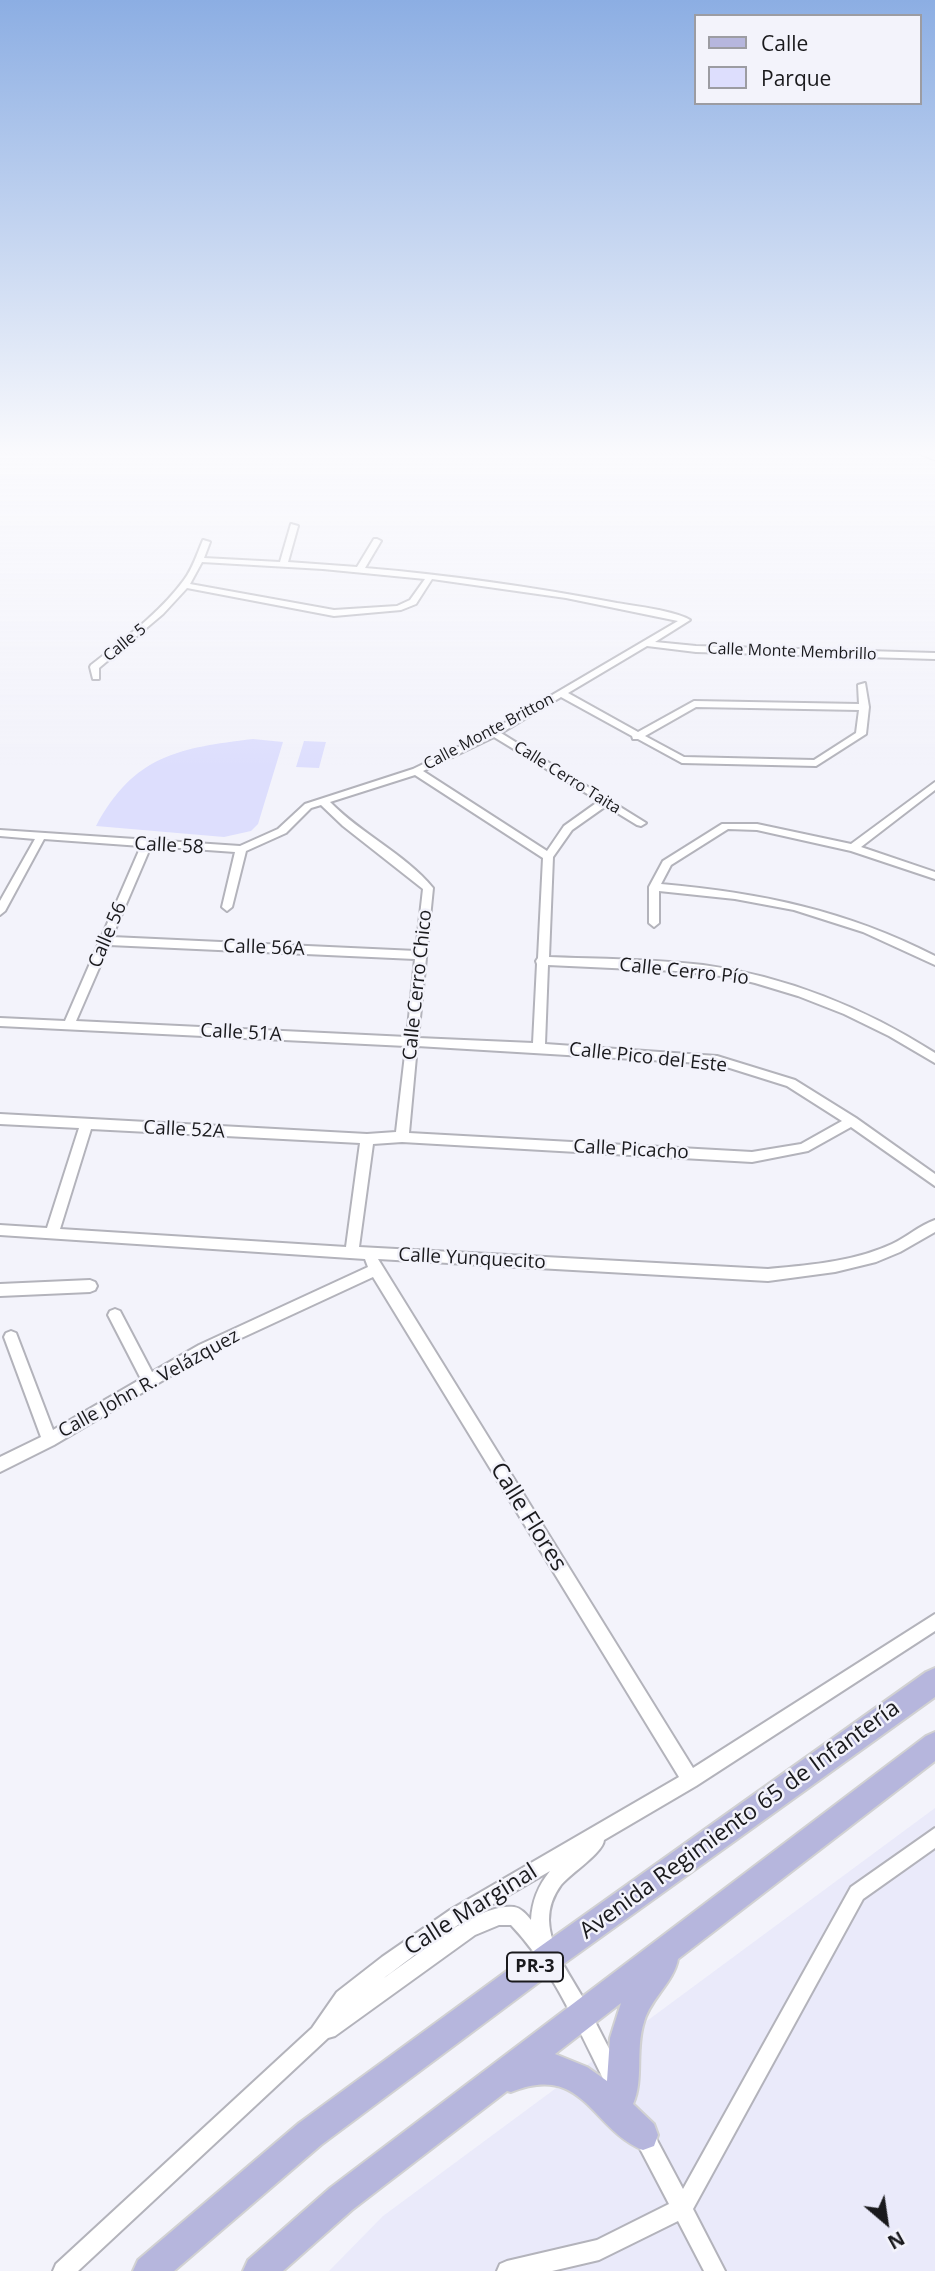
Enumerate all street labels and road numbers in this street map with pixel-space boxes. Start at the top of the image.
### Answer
street label: Calle 5 [100,620,150,666]
street label: Calle Monte Membrillo [707,639,877,665]
street label: Calle Monte Britton [421,690,557,774]
street label: Calle Cerro Taita [510,737,624,819]
street label: Calle 58 [134,833,204,859]
street label: Calle 56 [84,899,132,971]
street label: Calle Cerro Chico [399,909,437,1061]
street label: Calle 56A [223,935,305,961]
street label: Calle Cerro Pío [618,954,750,990]
street label: Calle 51A [200,1019,282,1047]
street label: Calle Pico del Este [568,1038,728,1078]
street label: Calle 52A [143,1116,225,1144]
street label: Calle Picacho [573,1136,689,1164]
street label: Calle Yunquecito [398,1244,546,1274]
street label: Calle John R. Velázquez [55,1325,243,1443]
street label: Calle Flores [484,1458,572,1576]
street label: Avenida Regimiento 65 de Infantería [575,1695,905,1945]
street label: Calle Marginal [399,1858,543,1962]
road number: PR-3 [507,1952,563,1982]

